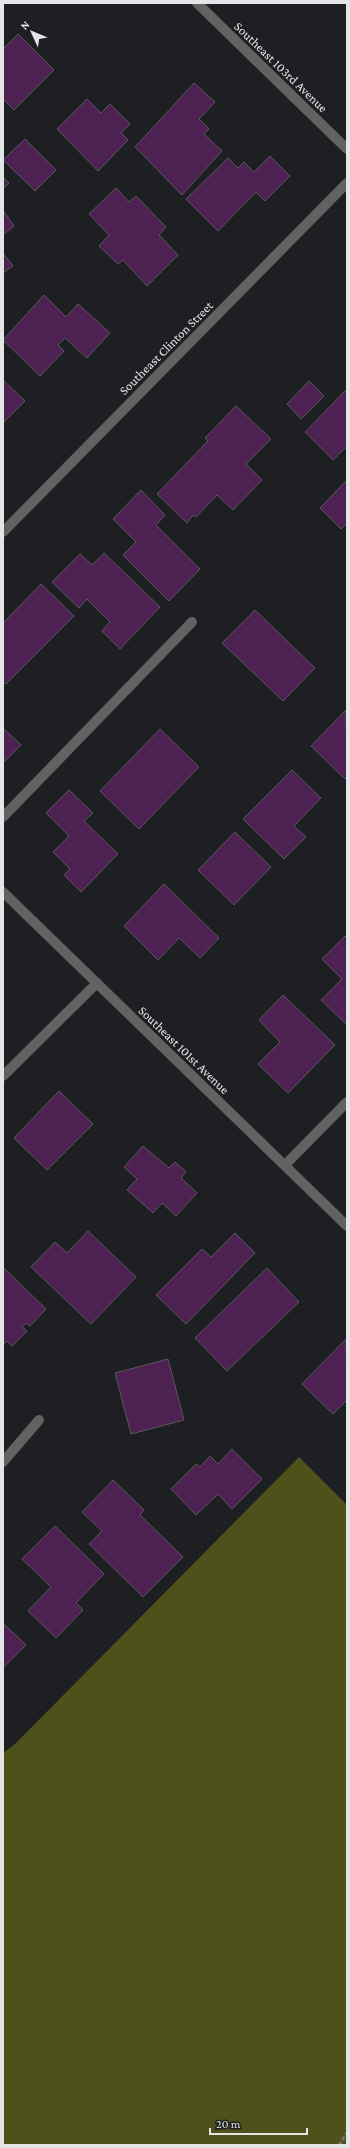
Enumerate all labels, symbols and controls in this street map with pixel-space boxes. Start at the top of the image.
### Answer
north arrow [12,12,52,52]
text: N [18,18,32,32]
street label: Southeast 103rd Avenue [231,19,331,116]
street label: Southeast Clinton Street [116,298,216,398]
street label: Southeast 101st Avenue [135,1003,233,1097]
scale bar [210,2110,307,2136]
text: 20 m [216,2117,241,2131]

